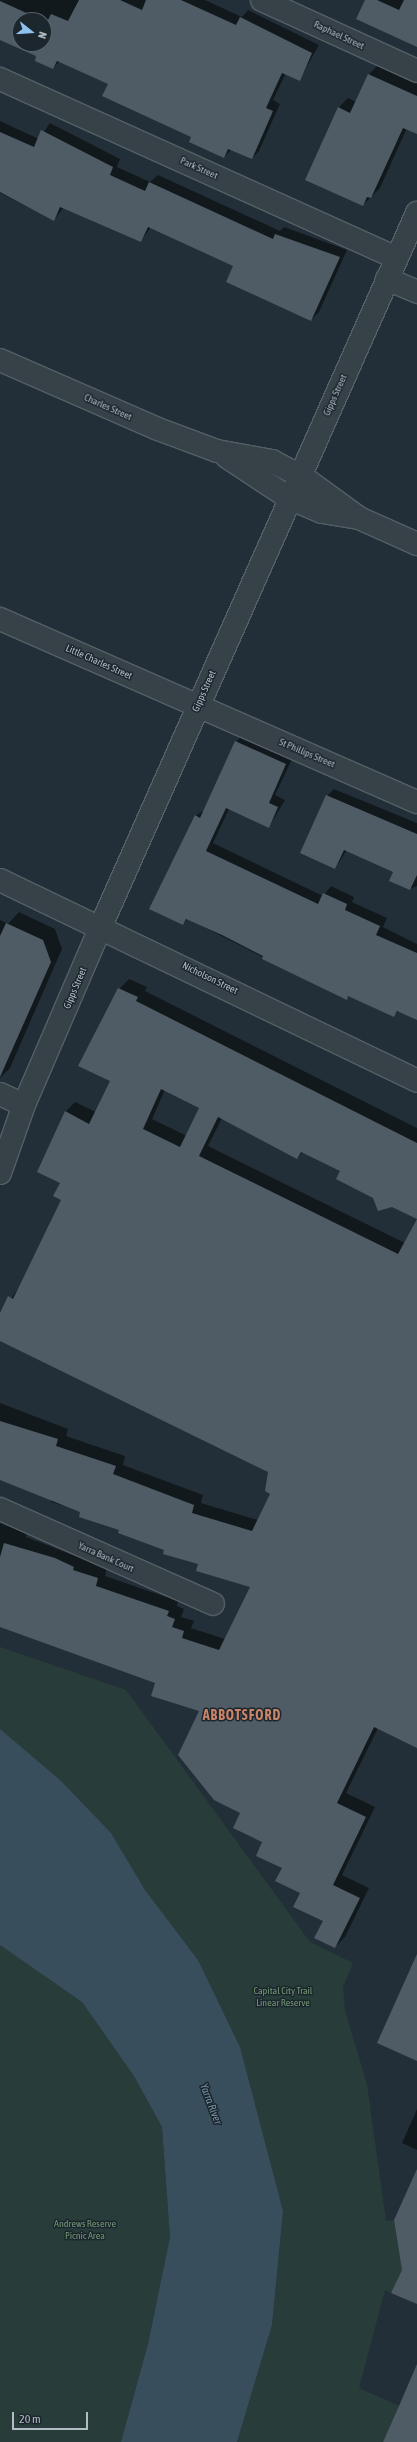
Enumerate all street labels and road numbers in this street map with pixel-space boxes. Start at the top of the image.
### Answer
street label: Raphael Street [312,18,366,52]
street label: Park Street [178,154,220,182]
street label: Gipps Street [321,372,349,418]
street label: Charles Street [82,391,134,423]
street label: Little Charles Street [64,642,134,682]
street label: Gipps Street [190,668,218,714]
street label: St Phillips Street [277,736,337,770]
street label: Nicholson Street [180,959,240,997]
street label: Gipps Street [61,965,89,1011]
street label: Yarra Bank Court [76,1539,136,1575]

